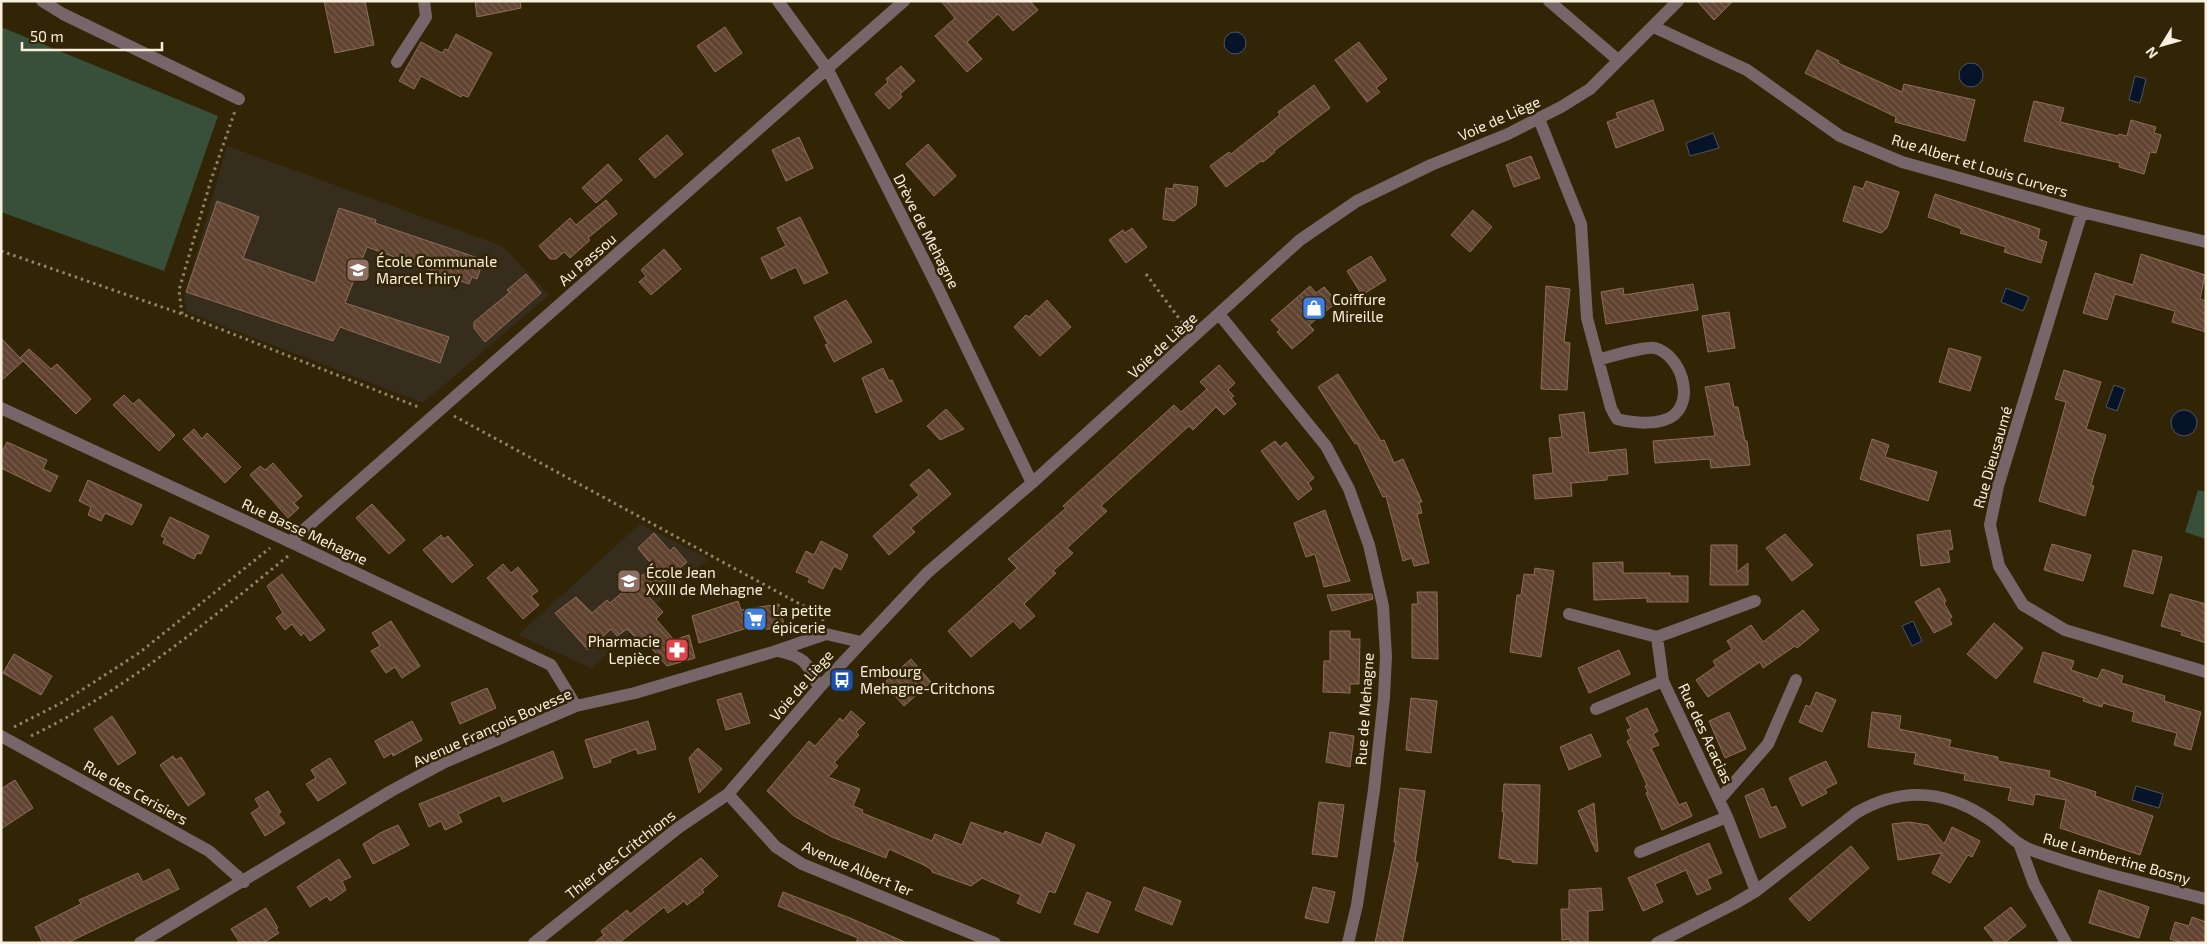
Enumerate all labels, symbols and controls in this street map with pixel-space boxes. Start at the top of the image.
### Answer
scale bar [22,20,162,52]
north arrow [2137,20,2187,70]
text: 50 m [30,27,64,45]
text: N [2141,44,2161,62]
street label: Voie de Liège [1455,92,1543,144]
street label: Rue Albert et Louis Curvers [1890,130,2070,200]
street label: Drève de Mehagne [890,171,964,291]
street label: Au Passou [554,229,620,289]
place label: École Communale Marcel Thiry [376,252,497,287]
school or university icon: École Communale Marcel Thiry [345,257,371,283]
place label: Coiffure Mireille [1332,290,1386,325]
shop icon: Coiffure Mireille [1301,295,1327,321]
street label: Voie de Liège [1124,308,1200,382]
street label: Rue Dieusaumé [1969,404,2015,510]
street label: Rue Basse Mehagne [239,494,371,568]
place label: École Jean XXIII de Mehagne [646,563,763,598]
school or university icon: École Jean XXIII de Mehagne [616,568,642,594]
place label: La petite épicerie [772,601,831,636]
supermarket icon: La petite épicerie [742,606,768,632]
place label: Pharmacie Lepièce [588,632,660,667]
pharmacy icon: Pharmacie Lepièce [664,637,690,663]
street label: Voie de Liège [765,646,837,724]
street label: Rue de Mehagne [1351,652,1377,766]
place label: Embourg Mehagne-Critchons [860,662,995,697]
bus stop icon: Embourg Mehagne-Critchons [829,667,855,693]
street label: Rue des Acacias [1675,680,1737,786]
street label: Avenue François Bovesse [410,684,575,771]
street label: Rue des Cerisiers [81,756,191,828]
street label: Thier des Critchions [561,806,679,902]
street label: Rue Lambertine Bosny [2041,828,2193,888]
street label: Avenue Albert 1er [800,837,916,899]

